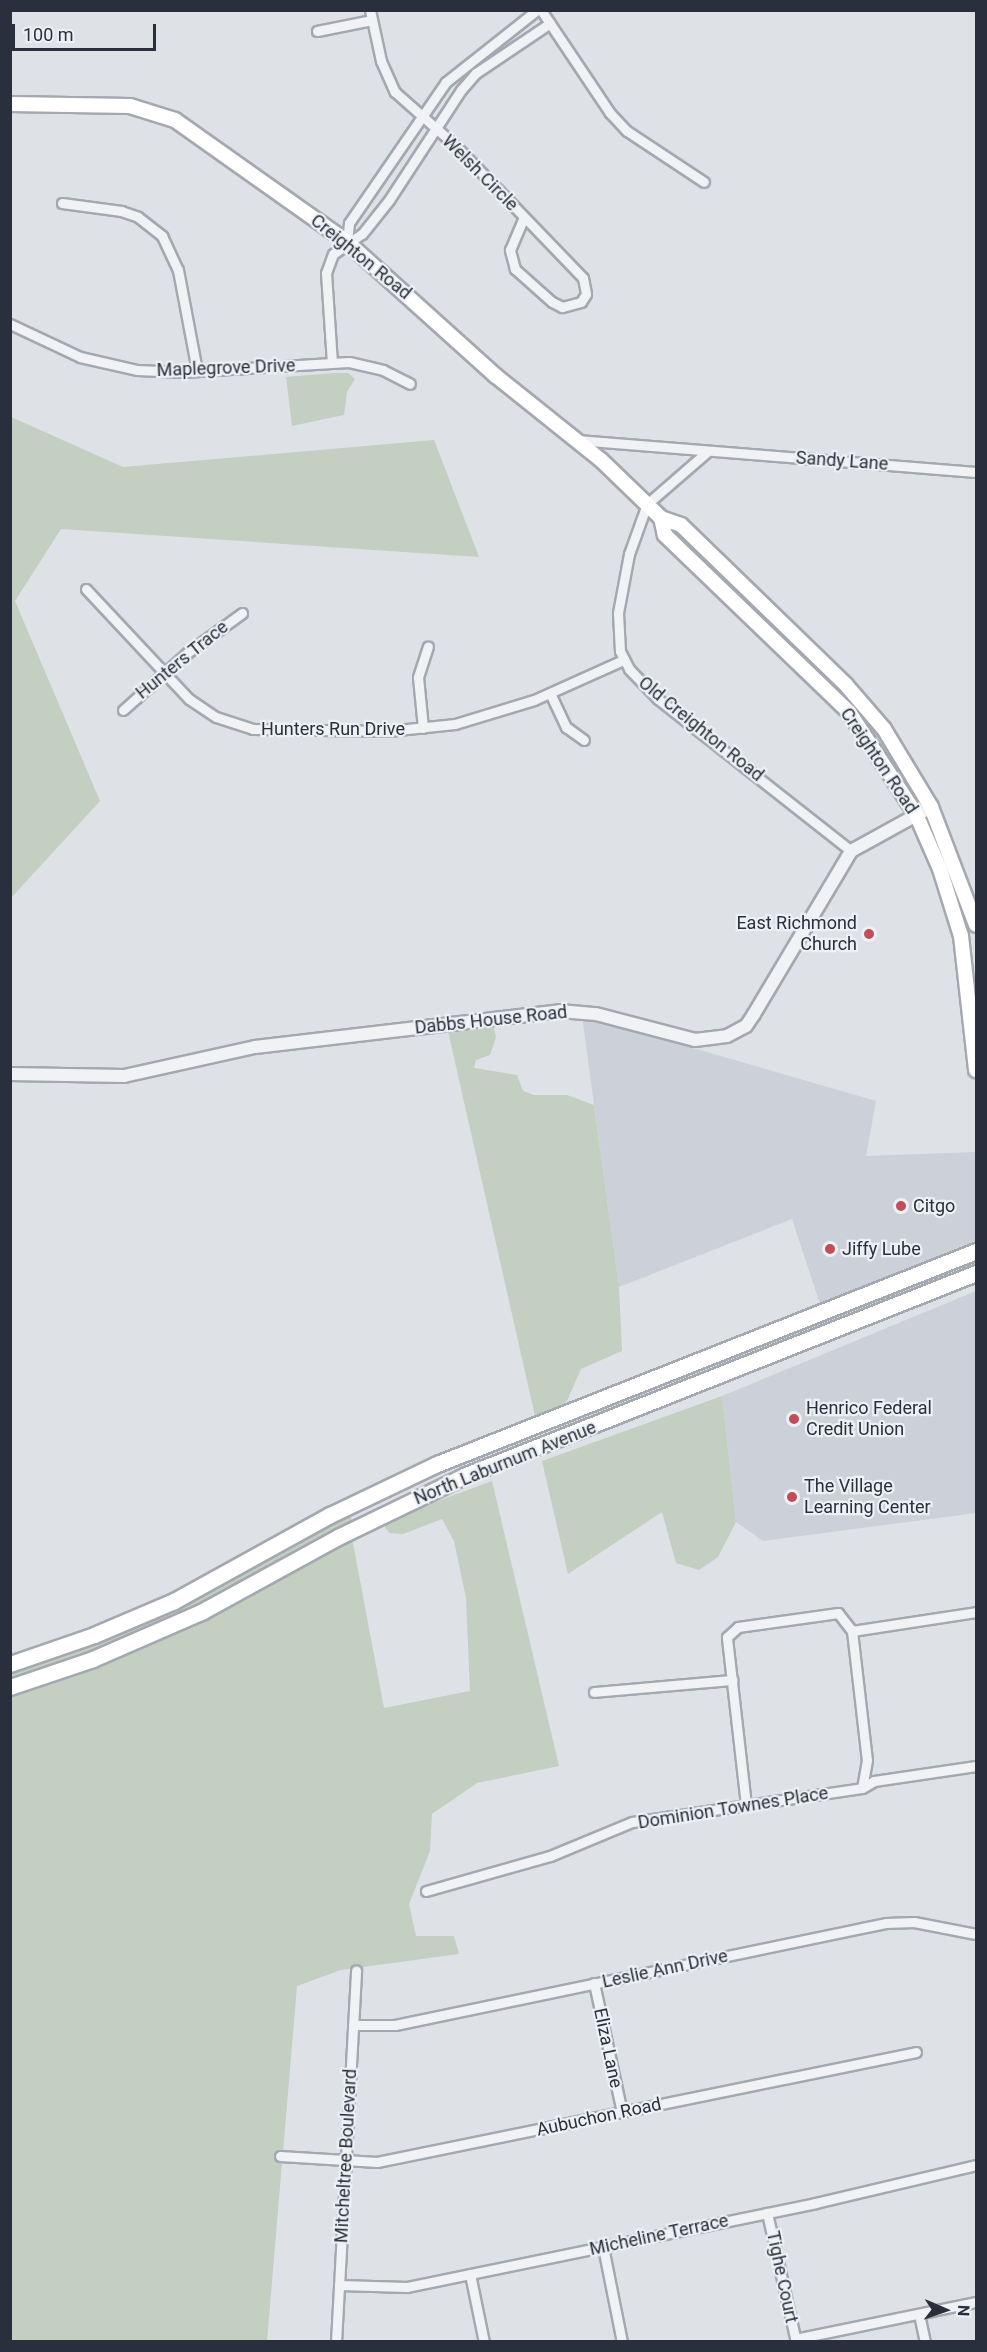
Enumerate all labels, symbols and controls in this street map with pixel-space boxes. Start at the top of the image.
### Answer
scale bar [15,12,159,50]
text: 100 m [23,24,74,45]
street label: Welsh Circle [437,130,523,216]
street label: Creighton Road [306,210,416,304]
street label: Maplegrove Drive [156,355,296,381]
street label: Sandy Lane [795,447,889,475]
street label: Hunters Trace [131,616,233,704]
street label: Old Creighton Road [634,672,768,786]
street label: Creighton Road [836,704,922,818]
street label: Hunters Run Drive [261,718,405,740]
place label: East Richmond Church [736,913,857,956]
marker: East Richmond Church [862,927,876,941]
street label: Dabbs House Road [414,1001,568,1039]
place label: Citgo [913,1195,955,1217]
marker: Citgo [894,1199,908,1213]
place label: Jiffy Lube [842,1238,921,1260]
marker: Jiffy Lube [823,1242,837,1256]
place label: Henrico Federal Credit Union [806,1398,932,1440]
marker: Henrico Federal Credit Union [787,1412,801,1426]
street label: North Laburnum Avenue [411,1417,599,1509]
place label: The Village Learning Center [804,1476,931,1518]
marker: The Village Learning Center [785,1490,799,1504]
street label: Dominion Townes Place [636,1782,830,1834]
street label: Leslie Ann Drive [600,1945,730,1993]
street label: Eliza Lane [589,2006,627,2090]
street label: Mitcheltree Boulevard [331,2068,361,2244]
street label: Aubuchon Road [535,2093,663,2141]
street label: Micheline Terrace [587,2210,731,2260]
street label: Tighe Court [762,2229,802,2325]
north arrow [915,2280,975,2340]
text: N [954,2305,973,2317]

